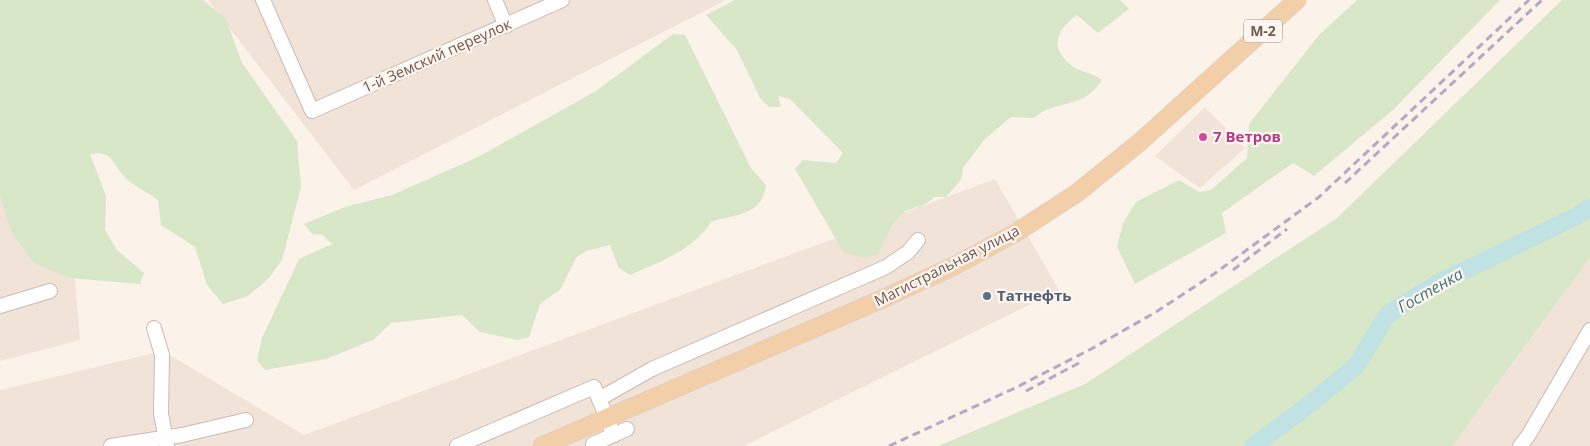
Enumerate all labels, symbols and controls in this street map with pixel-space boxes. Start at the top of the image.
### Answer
street label: 1-й Земский переулок [359,13,514,97]
road number: М-2 [1244,20,1282,42]
place label: 7 Ветров [1213,126,1281,146]
marker: 7 Ветров [1197,131,1209,143]
street label: Магистральная улица [871,220,1023,310]
water label: Гостенка [1393,262,1467,318]
place label: Татнефть [997,285,1072,305]
marker: Татнефть [981,290,993,302]

